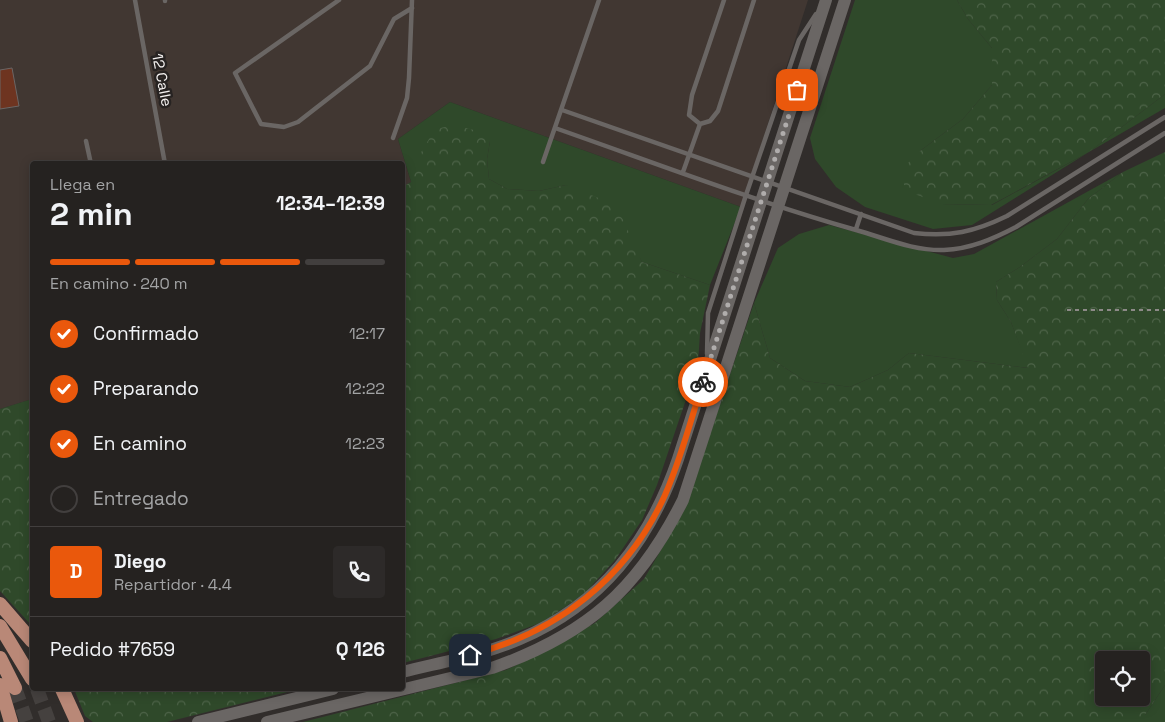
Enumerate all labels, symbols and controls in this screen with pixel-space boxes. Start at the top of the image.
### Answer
street label: 12 Calle [148,52,177,108]
pin [776,69,818,111]
icon: bag [783,76,811,104]
text: Llega en [50,174,115,195]
text: 12:34–12:39 [276,191,385,216]
text: 2 min [50,194,133,234]
text: En camino · 240 m [50,273,188,294]
icon: check [50,320,78,348]
text: Confirmado [93,321,199,346]
text: 12:17 [349,323,385,344]
courier [678,357,728,407]
icon: bike [689,368,717,396]
icon: check [50,375,78,403]
text: Preparando [93,376,199,401]
text: 12:22 [345,378,385,399]
icon: check [50,430,78,458]
text: En camino [93,431,187,456]
text: 12:23 [345,433,385,454]
text: Entregado [93,486,189,511]
button: phone [333,546,385,598]
text: Diego [114,549,166,574]
text: D [70,559,82,584]
text: Repartidor · 4.4 [114,574,232,595]
pin [449,634,491,676]
text: Pedido #7659 [50,637,175,662]
text: Q 126 [336,637,385,662]
icon: home [456,641,484,669]
map controls [1095,651,1150,706]
button: locate [1095,651,1150,706]

